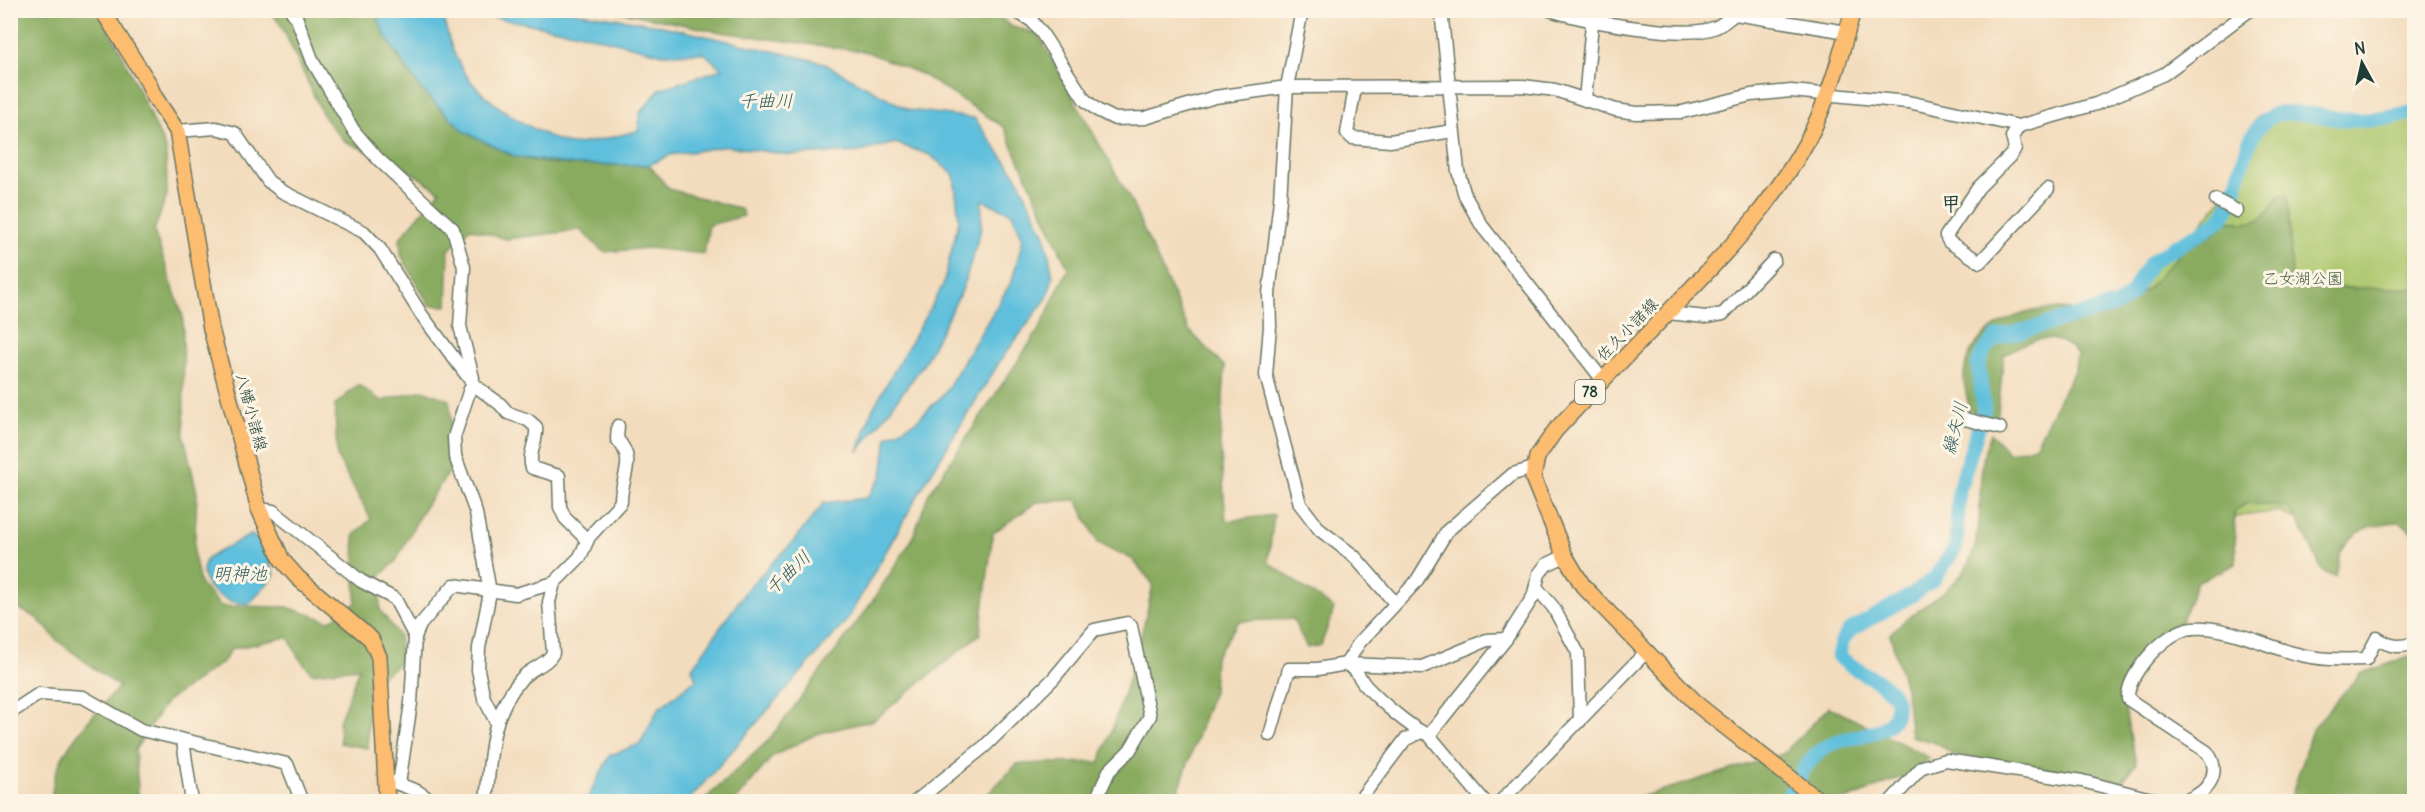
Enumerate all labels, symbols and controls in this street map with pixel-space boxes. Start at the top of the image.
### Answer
north arrow [2332,33,2392,93]
text: N [2353,37,2367,59]
water label: 千曲川 [739,89,793,112]
district label: 甲 [1941,191,1961,216]
park label: 乙女湖公園 [2263,268,2343,288]
street label: 佐久小諸線 [1592,293,1662,365]
street label: 八幡小諸線 [232,371,272,453]
road number: 78 [1575,380,1605,404]
water label: 繰矢川 [1937,399,1972,457]
water label: 千曲川 [760,546,815,600]
water label: 明神池 [213,562,268,585]

